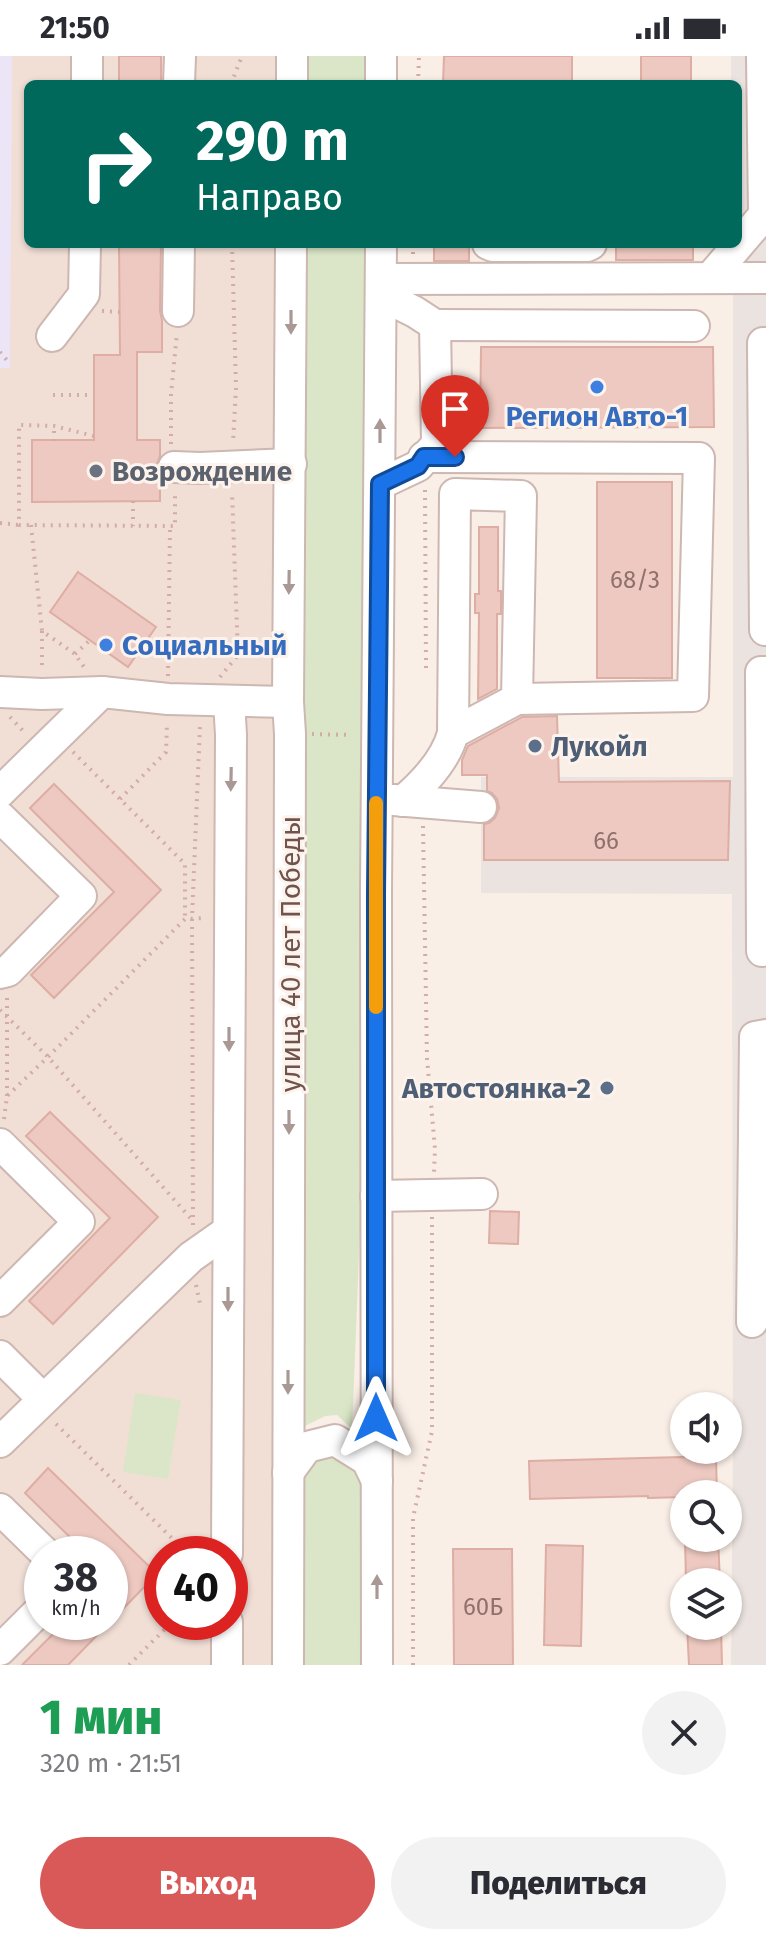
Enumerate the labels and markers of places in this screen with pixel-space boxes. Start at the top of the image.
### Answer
pin [421,375,489,457]
marker: Регион Авто-1 [588,378,606,396]
place label: Регион Авто-1 [506,400,688,433]
place label: Возрождение [112,455,292,488]
marker: Возрождение [87,462,105,480]
place label: Социальный [122,629,287,662]
marker: Социальный [97,636,115,654]
place label: Лукойл [551,730,648,763]
marker: Лукойл [526,737,544,755]
place label: Автостоянка-2 [401,1072,591,1105]
marker: Автостоянка-2 [598,1079,616,1097]

